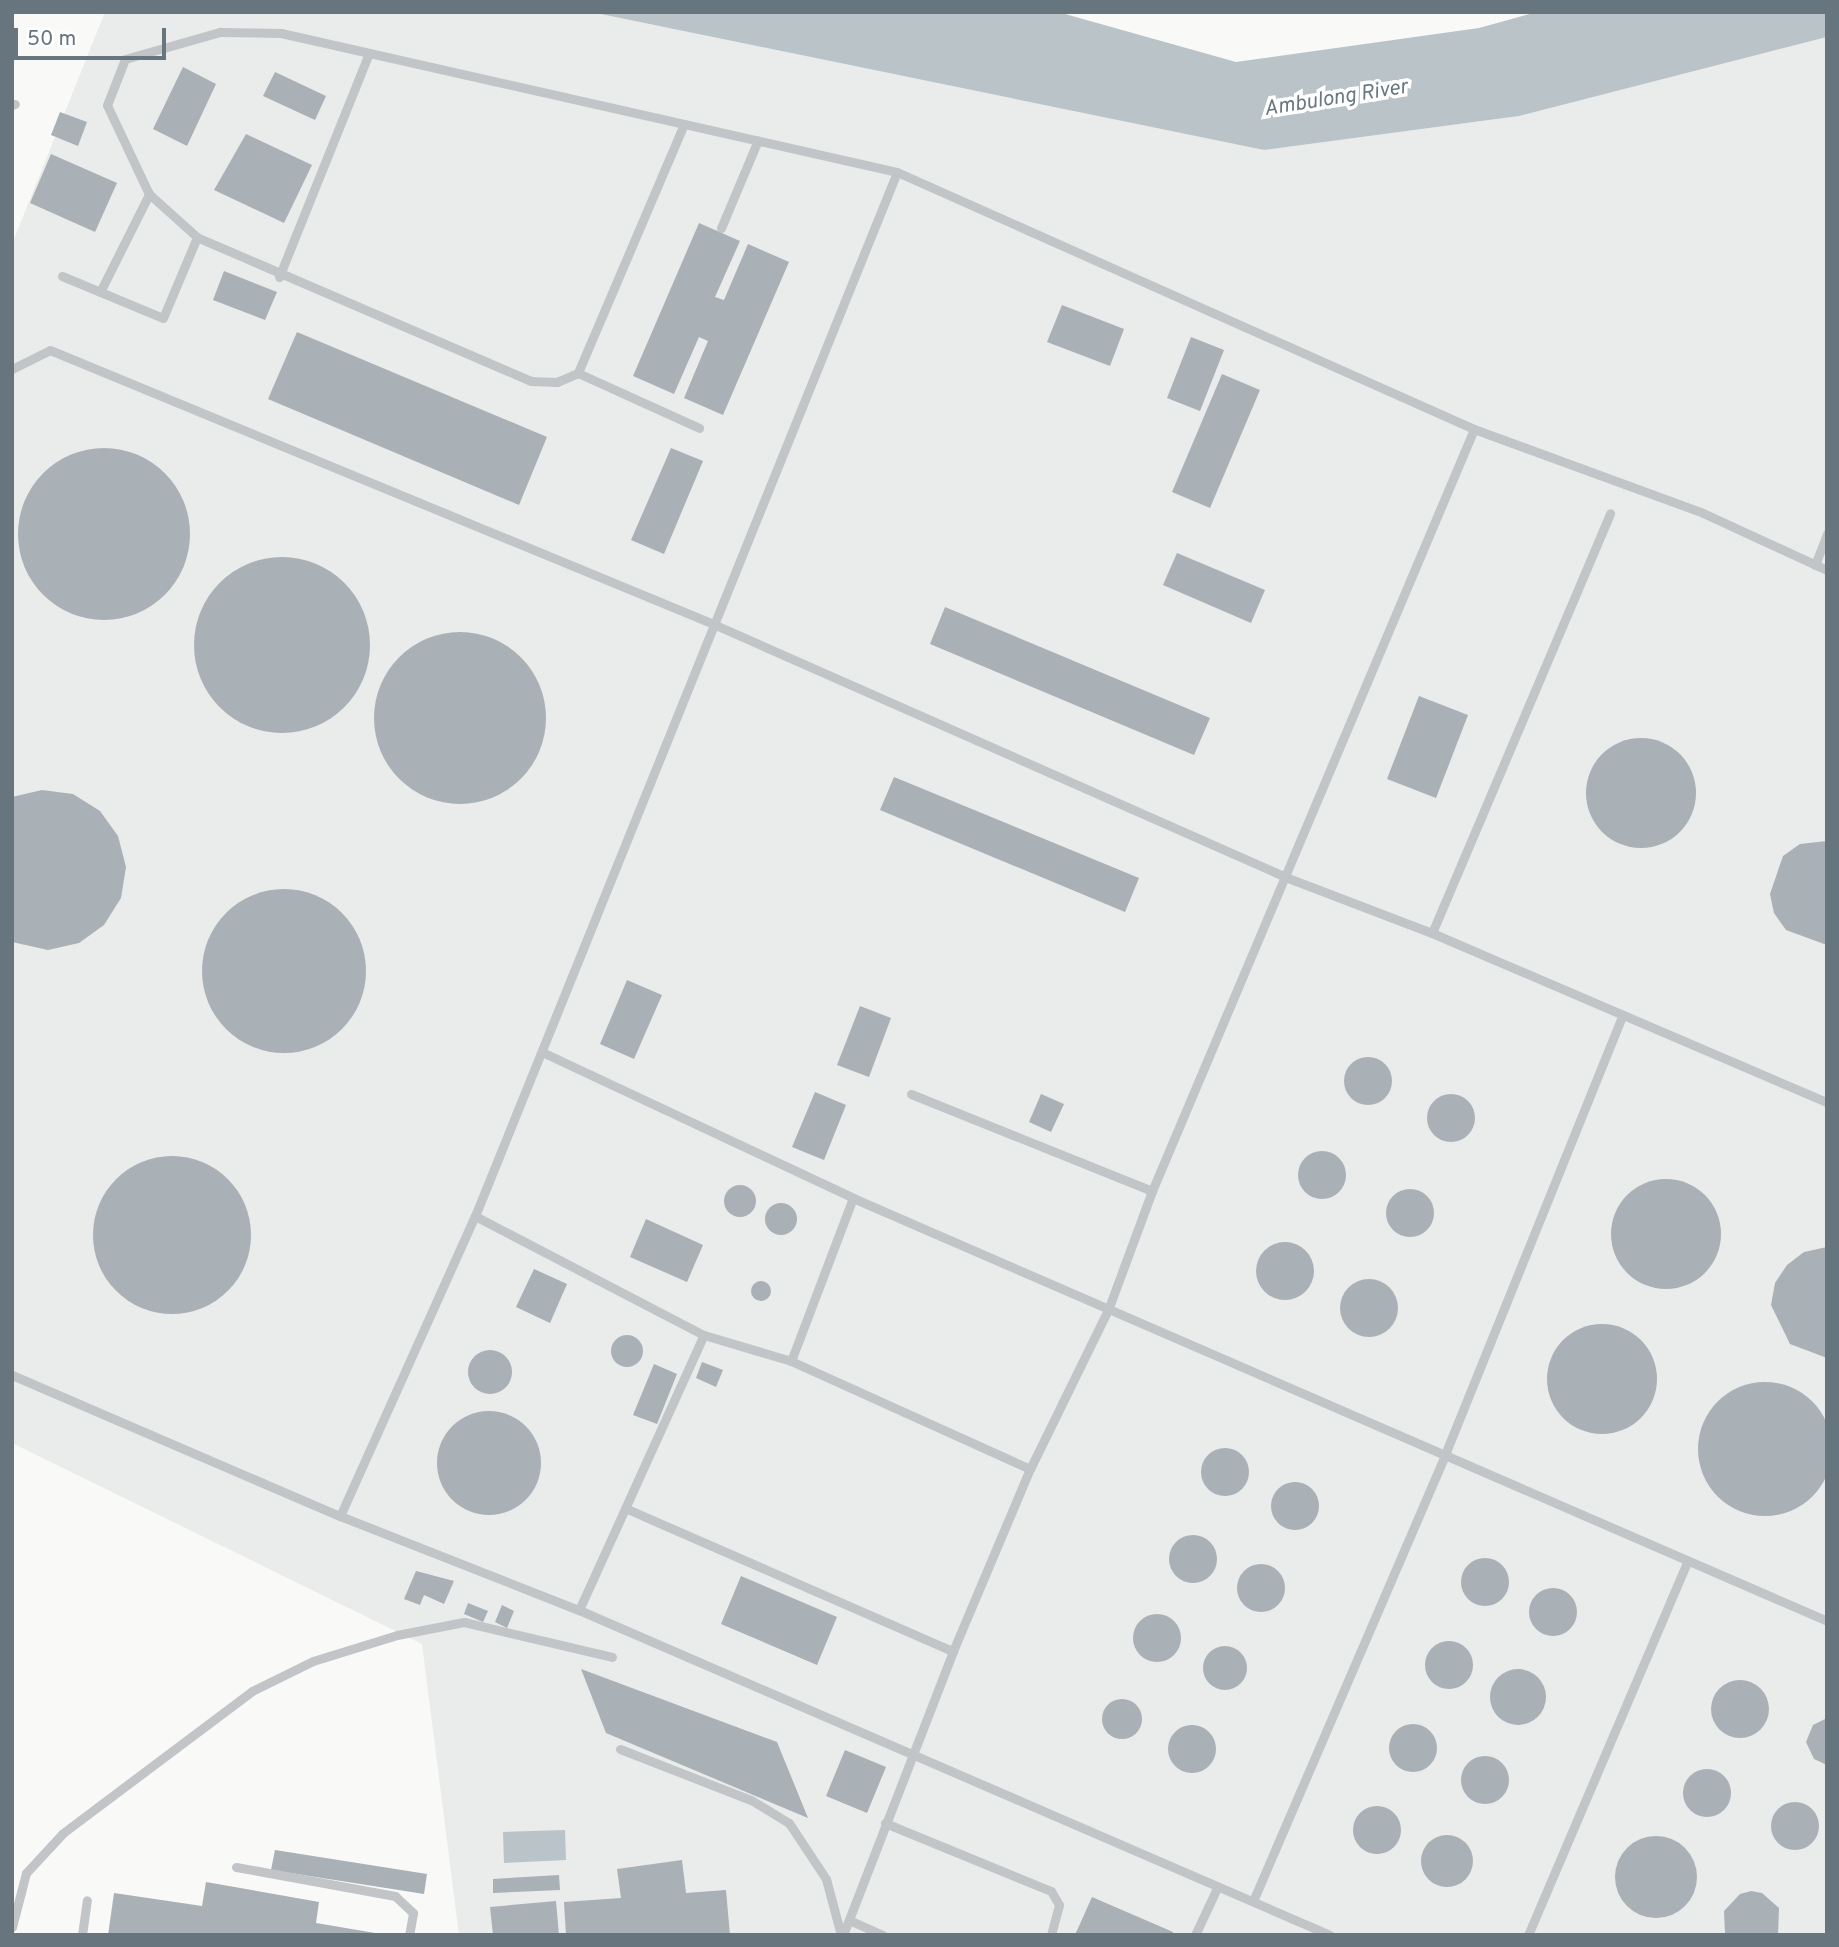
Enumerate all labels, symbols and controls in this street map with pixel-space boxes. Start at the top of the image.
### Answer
scale bar [18,14,170,58]
text: 50 m [27,26,76,53]
water label: Ambulong River [1262,75,1410,123]

